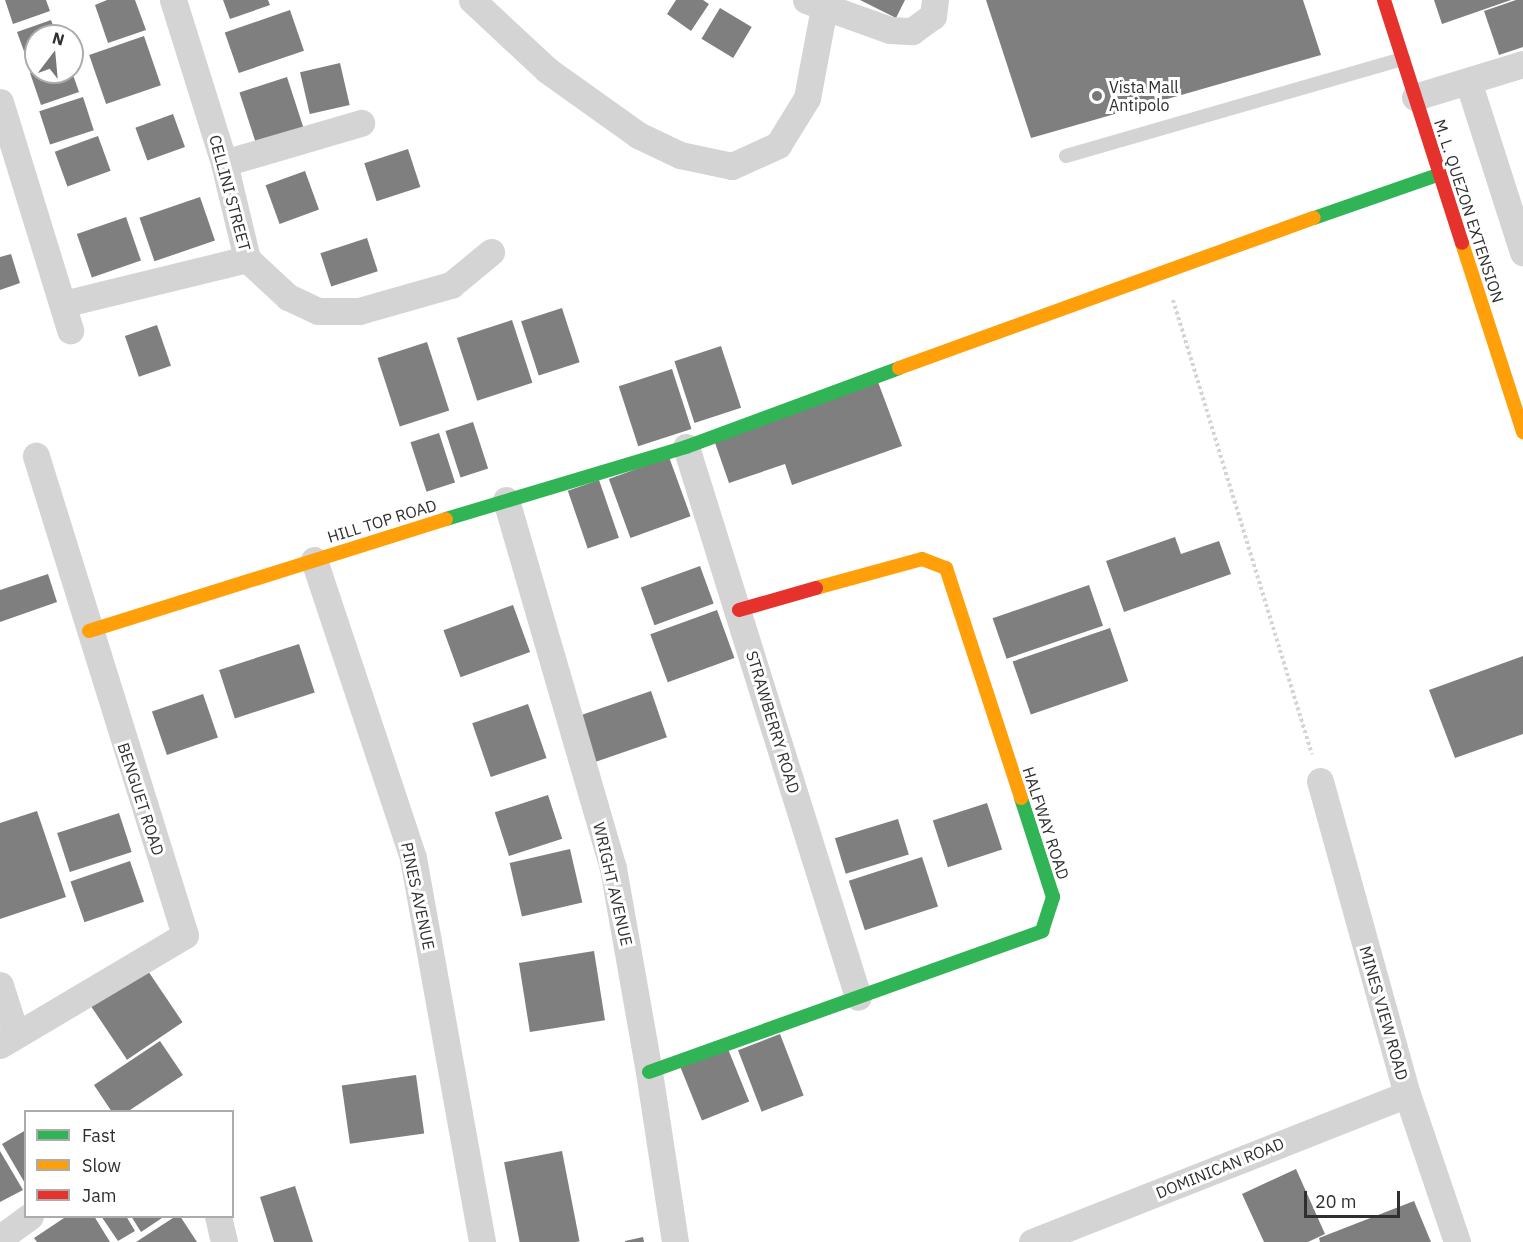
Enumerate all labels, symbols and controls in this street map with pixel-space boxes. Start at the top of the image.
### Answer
north arrow [24,24,84,84]
text: N [50,27,67,50]
place label: Vista Mall Antipolo [1109,77,1179,115]
marker: Vista Mall Antipolo [1090,89,1104,103]
street label: M. L. QUEZON EXTENSION [1430,117,1508,305]
street label: CELLINI STREET [205,133,255,253]
street label: HILL TOP ROAD [325,495,439,547]
street label: STRAWBERRY ROAD [742,648,804,796]
street label: BENGUET ROAD [114,740,168,858]
street label: HALFWAY ROAD [1019,764,1073,882]
street label: WRIGHT AVENUE [589,820,637,948]
street label: PINES AVENUE [397,840,439,952]
street label: MINES VIEW ROAD [1356,944,1412,1082]
legend [24,1110,234,1218]
text: Fast [82,1124,116,1147]
street label: DOMINICAN ROAD [1153,1134,1287,1202]
text: Slow [82,1154,121,1177]
scale bar [1307,1179,1403,1217]
text: Jam [82,1184,117,1207]
text: 20 m [1315,1190,1357,1213]

